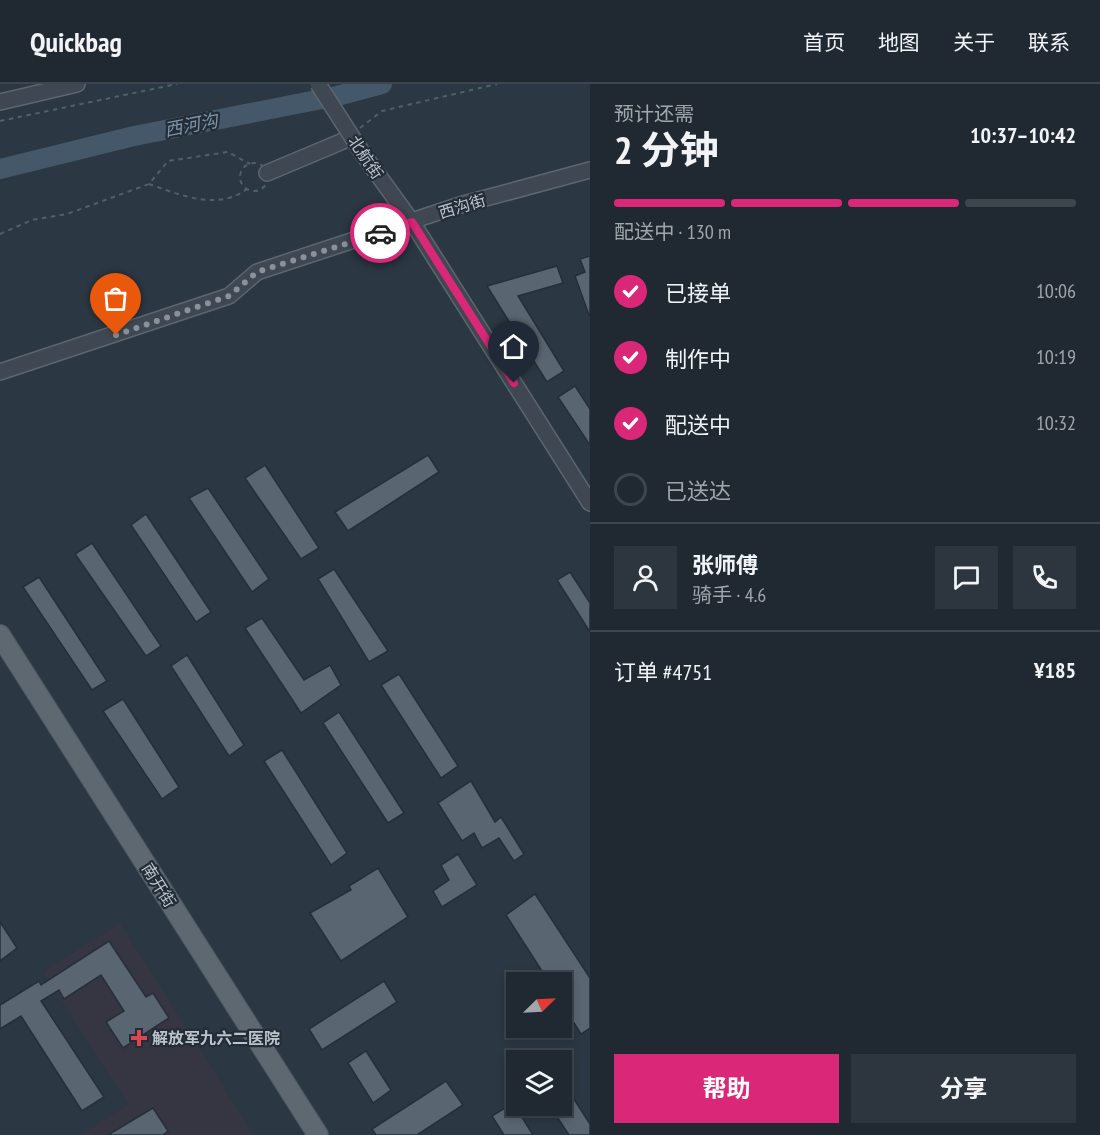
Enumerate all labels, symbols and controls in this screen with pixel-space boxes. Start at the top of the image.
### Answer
text: Quickbag [30,23,122,60]
text: 首页 [803,29,845,56]
text: 地图 [878,29,920,56]
text: 关于 [953,29,995,56]
text: 联系 [1028,29,1070,56]
text: 预计还需 [614,101,694,127]
water label: 西河沟 [162,108,222,141]
text: 10:37–10:42 [970,121,1076,149]
text: 2 分钟 [614,124,719,175]
street label: 北航街 [344,132,388,182]
street label: 西沟街 [436,189,488,223]
courier [350,203,410,263]
icon: car [364,217,397,250]
text: 配送中 · 130 m [614,219,731,245]
pin [90,273,141,335]
icon: check [614,275,647,308]
text: 10:06 [1036,278,1076,304]
text: 已接单 [665,279,731,307]
icon: bag [99,282,132,315]
pin [488,321,539,383]
icon: home [497,330,530,363]
icon: check [614,341,647,374]
text: 10:19 [1036,344,1076,370]
text: 制作中 [665,345,731,373]
icon: check [614,407,647,440]
text: 10:32 [1036,410,1076,436]
text: 配送中 [665,411,731,439]
text: 已送达 [665,477,731,505]
button: person [614,546,677,609]
button: chat [935,546,998,609]
button: phone [1013,546,1076,609]
text: 张师傅 [692,551,758,579]
text: 骑手 · 4.6 [692,582,766,608]
text: ¥185 [1034,656,1076,684]
text: 订单 #4751 [614,658,712,686]
street label: 南开街 [138,859,180,911]
north arrow [506,972,572,1038]
map controls [506,972,572,1116]
place label: 解放军九六二医院 [152,1028,280,1048]
marker: 解放军九六二医院 [130,1029,148,1047]
button: layers [506,1050,572,1116]
button: 帮助 [614,1054,839,1123]
button: 分享 [851,1054,1076,1123]

